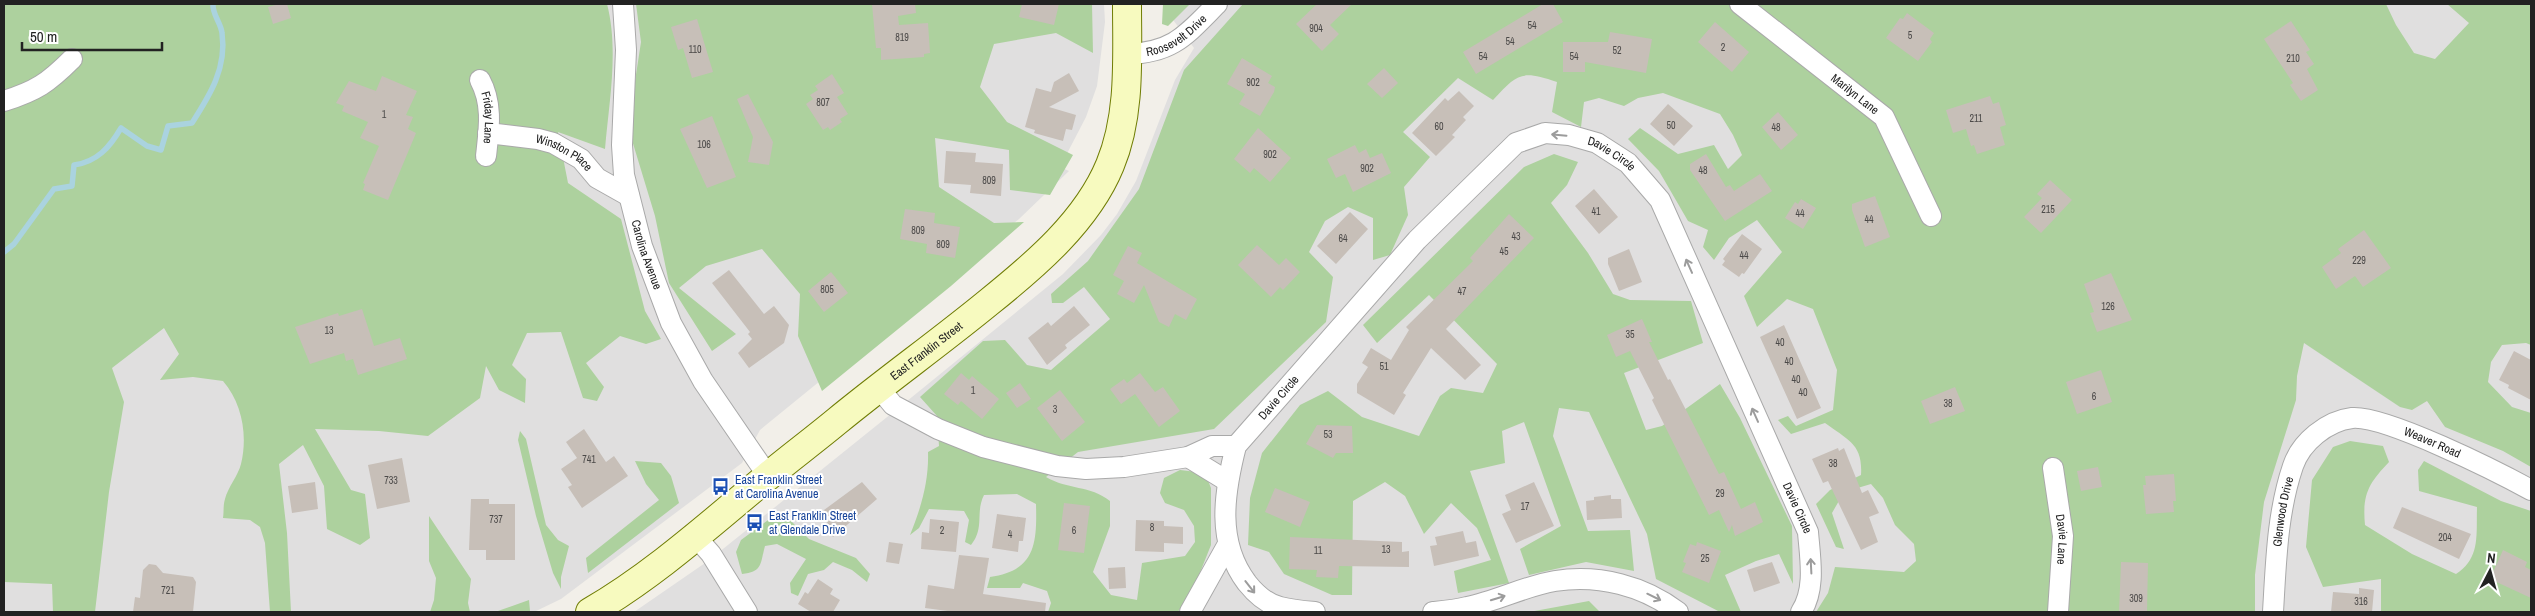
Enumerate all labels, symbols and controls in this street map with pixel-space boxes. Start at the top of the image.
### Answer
street label: Roosevelt Drive [1145,11,1210,60]
house number: 54 [1527,19,1537,32]
scale bar [22,20,162,52]
house number: 904 [1309,22,1323,35]
text: 50 m [30,26,57,47]
house number: 5 [1908,29,1913,42]
house number: 819 [895,31,909,44]
house number: 54 [1505,35,1515,48]
house number: 2 [1721,41,1726,54]
house number: 110 [688,43,702,56]
house number: 52 [1612,44,1622,57]
house number: 54 [1478,50,1488,63]
house number: 54 [1569,50,1579,63]
house number: 210 [2286,52,2300,65]
street label: Marilyn Lane [1827,70,1882,118]
house number: 902 [1246,76,1260,89]
street label: Friday Lane [477,89,497,145]
house number: 807 [816,96,830,109]
house number: 1 [382,108,387,121]
house number: 211 [1969,112,1983,125]
house number: 50 [1666,119,1676,132]
house number: 60 [1434,120,1444,133]
house number: 48 [1771,121,1781,134]
one-way arrow [1551,130,1567,139]
street label: Winston Place [534,131,596,175]
street label: Davie Circle [1586,133,1639,174]
house number: 106 [697,138,711,151]
house number: 902 [1263,148,1277,161]
house number: 902 [1360,162,1374,175]
house number: 48 [1698,164,1708,177]
house number: 809 [982,174,996,187]
house number: 215 [2041,203,2055,216]
house number: 41 [1591,205,1601,218]
house number: 44 [1795,207,1805,220]
house number: 44 [1864,213,1874,226]
street label: Carolina Avenue [628,218,666,292]
house number: 809 [911,224,925,237]
house number: 43 [1511,230,1521,243]
house number: 64 [1338,232,1348,245]
house number: 809 [936,238,950,251]
house number: 45 [1499,245,1509,258]
house number: 44 [1739,249,1749,262]
house number: 229 [2352,254,2366,267]
one-way arrow [1684,259,1694,274]
house number: 805 [820,283,834,296]
house number: 47 [1457,285,1467,298]
house number: 126 [2101,300,2115,313]
street label: East Franklin Street [887,318,966,384]
house number: 13 [324,324,334,337]
house number: 35 [1625,328,1635,341]
house number: 40 [1775,336,1785,349]
house number: 40 [1784,355,1794,368]
house number: 51 [1379,360,1389,373]
street label: Davie Circle [1255,372,1302,423]
house number: 40 [1791,373,1801,386]
house number: 1 [971,384,976,397]
house number: 40 [1798,386,1808,399]
house number: 6 [2092,390,2097,403]
house number: 38 [1943,397,1953,410]
house number: 3 [1053,403,1058,416]
one-way arrow [1749,408,1759,423]
street label: Weaver Road [2402,423,2463,462]
house number: 53 [1323,428,1333,441]
house number: 741 [582,453,596,466]
house number: 38 [1828,457,1838,470]
place label: East Franklin Street at Carolina Avenue [735,472,822,502]
house number: 733 [384,474,398,487]
street label: Glenwood Drive [2269,475,2297,547]
bus stop icon: East Franklin Street at Carolina Avenue [711,477,731,497]
street label: Davie Circle [1779,480,1816,536]
house number: 29 [1715,487,1725,500]
house number: 17 [1520,500,1530,513]
place label: East Franklin Street at Glendale Drive [769,508,856,538]
house number: 737 [489,513,503,526]
bus stop icon: East Franklin Street at Glendale Drive [745,513,765,533]
street label: Davie Lane [2052,513,2071,565]
house number: 8 [1150,521,1155,534]
house number: 2 [940,524,945,537]
house number: 6 [1072,524,1077,537]
house number: 4 [1008,528,1013,541]
house number: 204 [2438,531,2452,544]
house number: 13 [1381,543,1391,556]
house number: 11 [1314,544,1323,557]
north arrow [2465,546,2515,596]
text: N [2486,549,2496,567]
house number: 25 [1700,552,1710,565]
one-way arrow [1806,558,1815,574]
one-way arrow [1245,580,1256,593]
house number: 721 [161,584,175,597]
one-way arrow [1647,592,1662,602]
house number: 309 [2129,592,2143,605]
one-way arrow [1489,593,1505,603]
house number: 316 [2354,595,2368,608]

